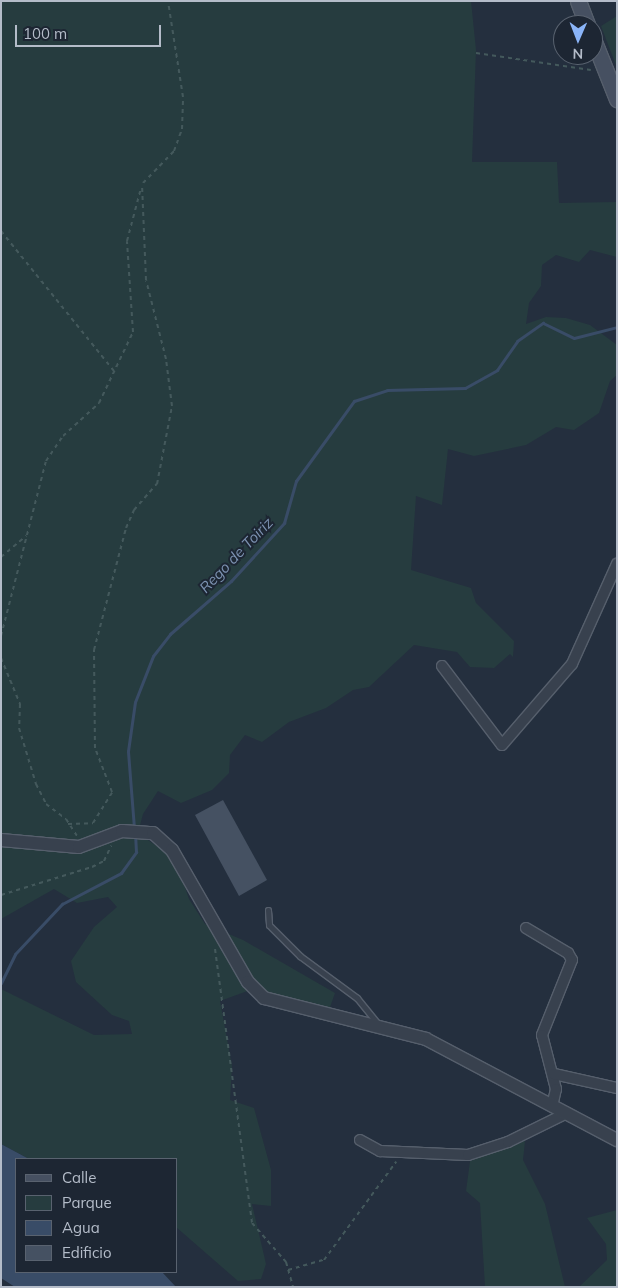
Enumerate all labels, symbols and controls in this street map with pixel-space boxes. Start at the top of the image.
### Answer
scale bar [18,15,164,47]
north arrow [553,15,603,65]
text: 100 m [23,24,67,43]
text: N [572,45,583,63]
water label: Rego de Toiriz [196,514,276,596]
legend [15,1158,178,1273]
text: Calle [62,1168,96,1187]
text: Parque [62,1193,112,1212]
text: Agua [62,1218,100,1237]
text: Edificio [62,1243,112,1262]

